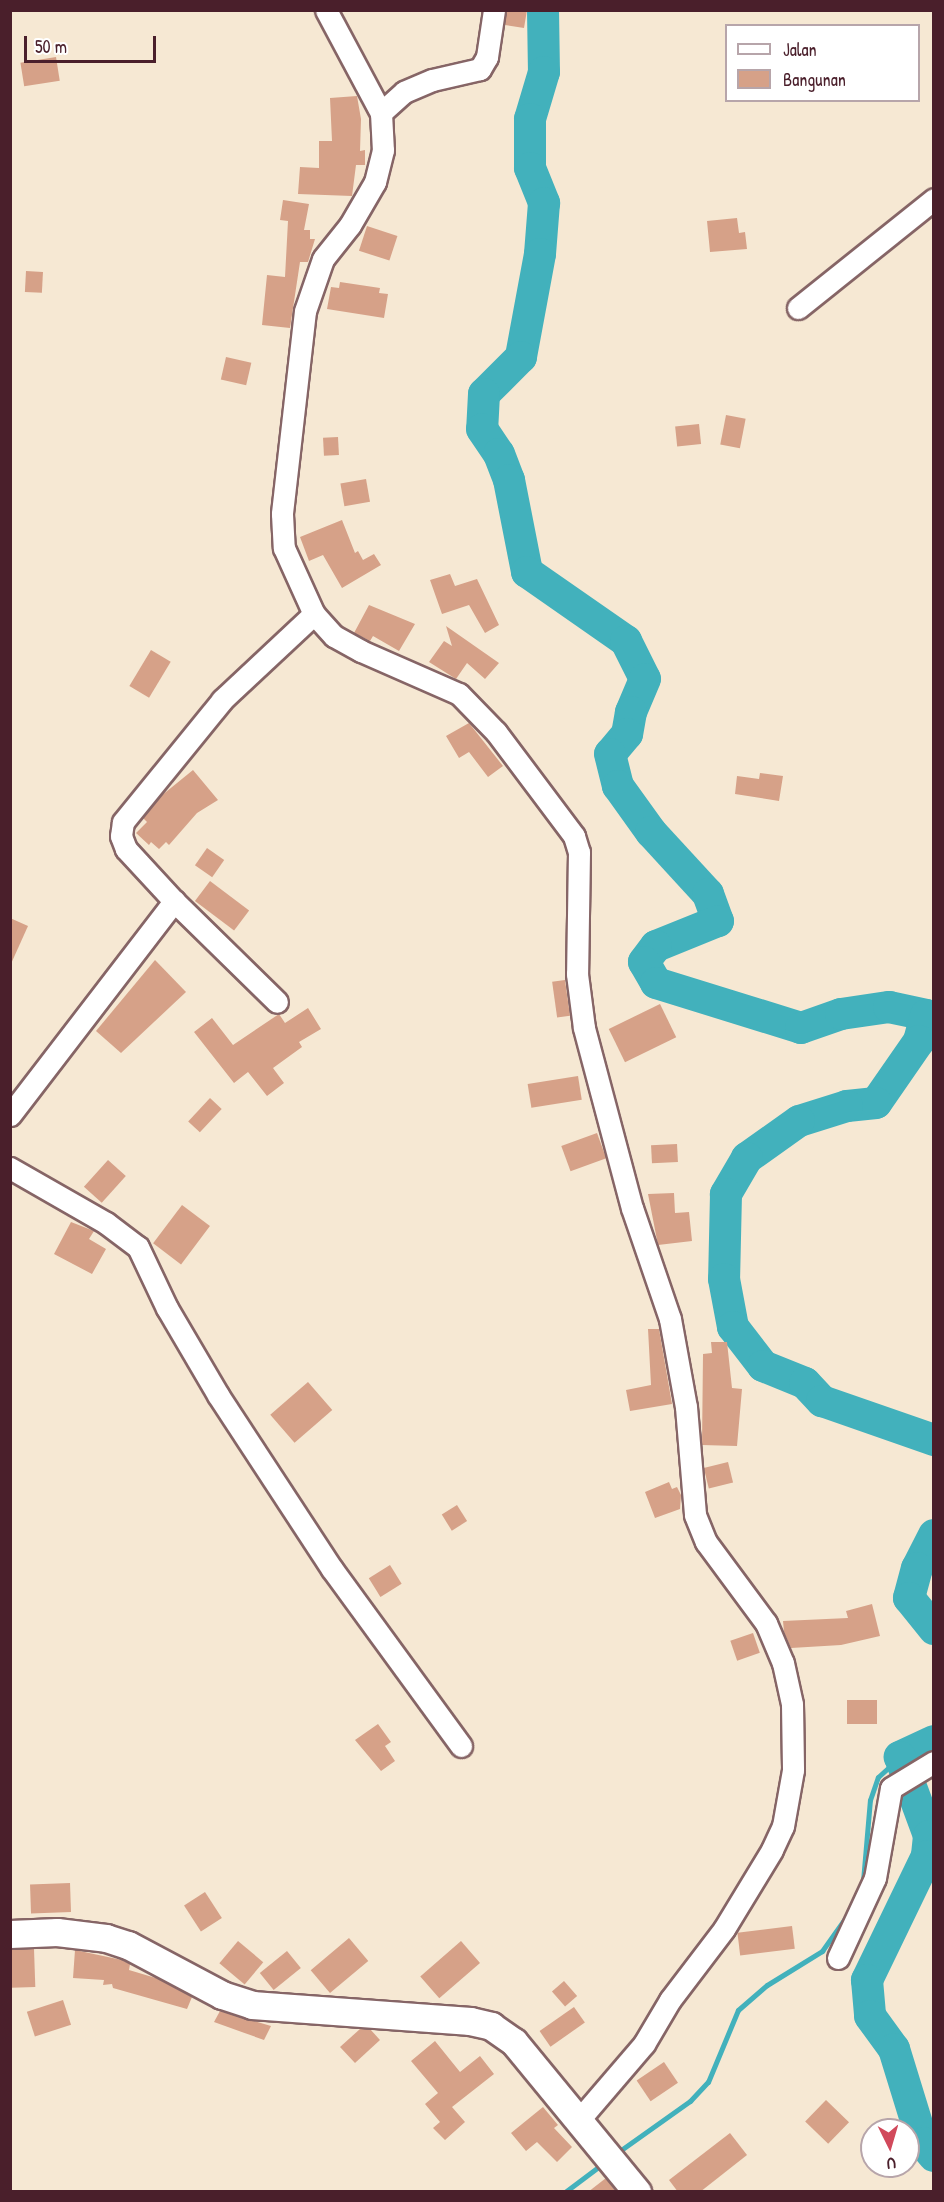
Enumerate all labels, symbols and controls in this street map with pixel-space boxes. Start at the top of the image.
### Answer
scale bar [27,24,159,62]
legend [725,24,920,102]
text: 50 m [35,34,67,59]
text: Jalan [783,37,817,62]
text: Bangunan [783,67,846,92]
north arrow [860,2118,920,2178]
text: U [886,2153,897,2175]

